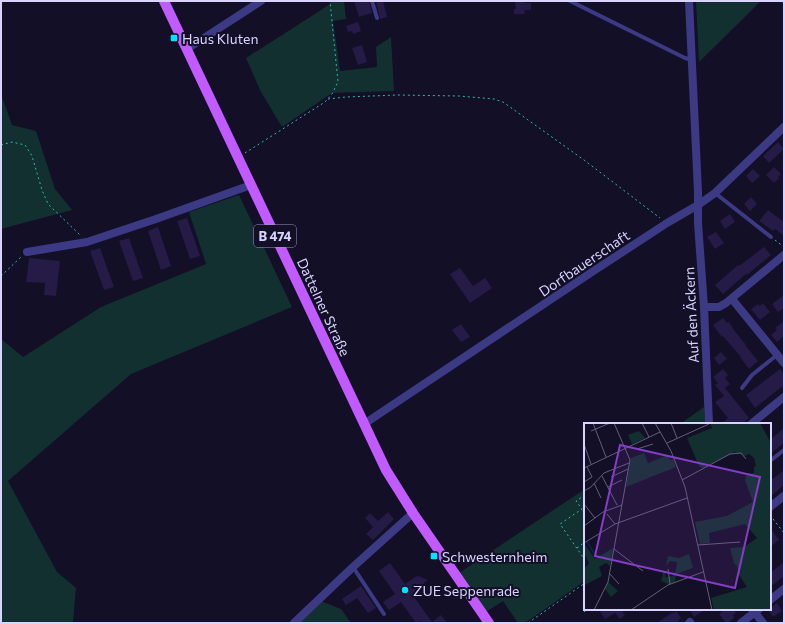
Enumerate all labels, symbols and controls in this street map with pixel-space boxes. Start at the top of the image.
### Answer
place label: Haus Kluten [182,30,259,47]
marker: Haus Kluten [169,33,179,43]
road number: B 474 [254,225,296,247]
street label: Dorfbauerschaft [535,226,633,300]
street label: Dattelner Straße [294,255,354,359]
street label: Auf den Äckern [680,266,702,364]
inset map [584,423,771,610]
place label: Schwesternheim [442,548,548,565]
marker: Schwesternheim [429,551,439,561]
place label: ZUE Seppenrade [413,582,519,599]
marker: ZUE Seppenrade [400,585,410,595]

